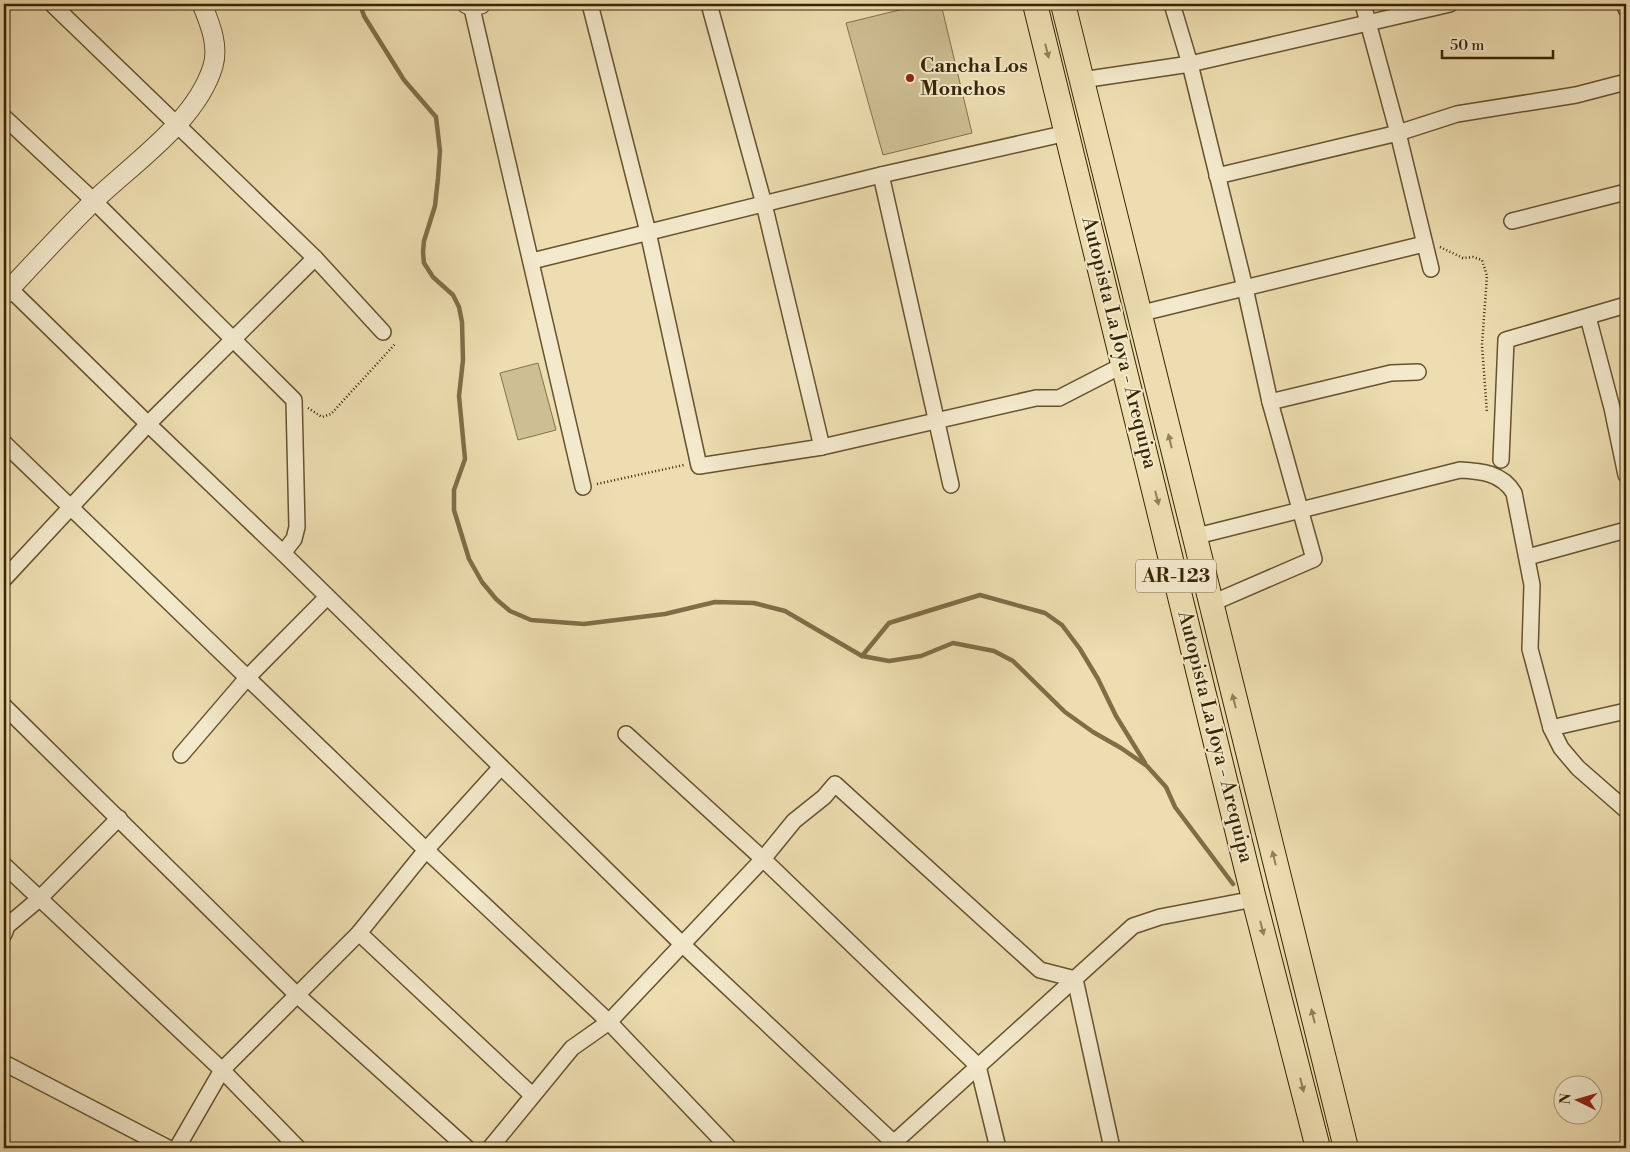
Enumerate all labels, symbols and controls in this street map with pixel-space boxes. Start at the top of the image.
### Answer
scale bar [1442,28,1554,60]
text: 50 m [1450,36,1484,55]
one-way arrow [1043,44,1051,59]
place label: Cancha Los Monchos [920,54,1028,102]
marker: Cancha Los Monchos [904,72,916,84]
street label: Autopista La Joya - Arequipa [1075,213,1163,472]
one-way arrow [1165,434,1173,449]
one-way arrow [1153,490,1161,505]
road number: AR-123 [1136,560,1216,592]
street label: Autopista La Joya - Arequipa [1171,607,1259,866]
one-way arrow [1230,693,1238,708]
one-way arrow [1269,851,1277,866]
one-way arrow [1258,920,1266,935]
one-way arrow [1309,1009,1317,1024]
north arrow [1552,1074,1602,1124]
one-way arrow [1298,1077,1306,1093]
text: N [1557,1093,1575,1105]

